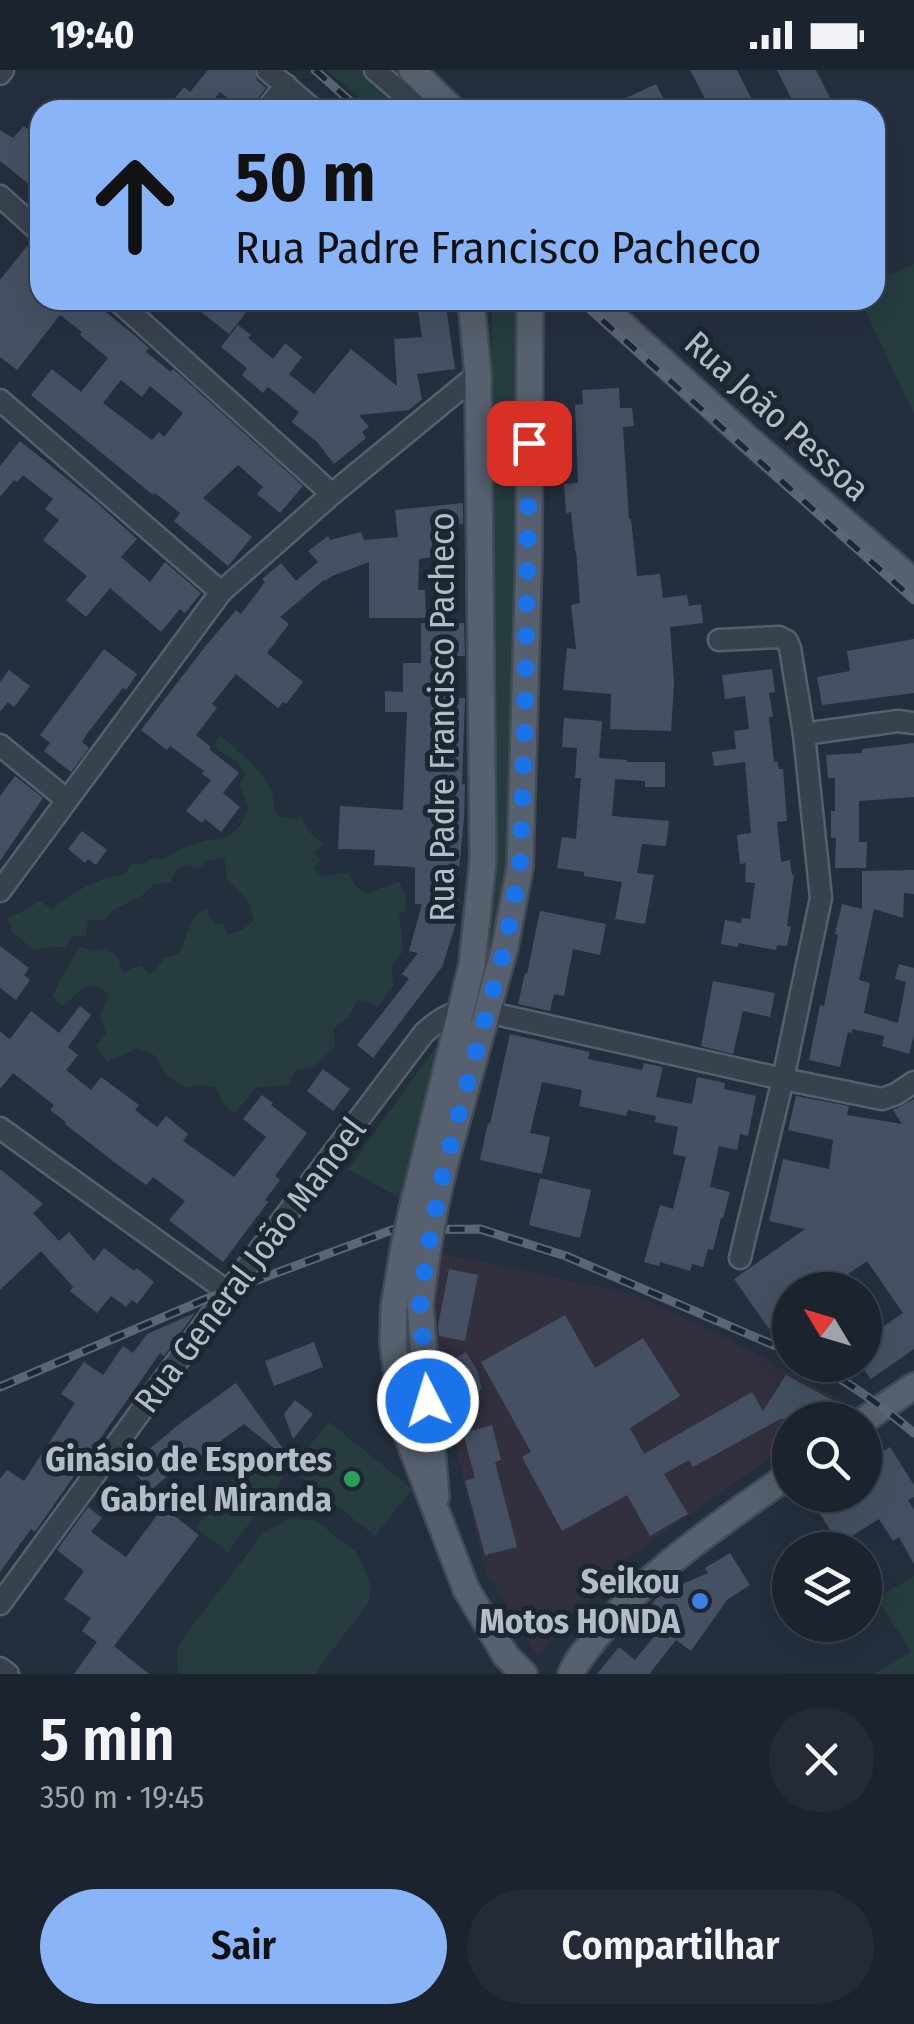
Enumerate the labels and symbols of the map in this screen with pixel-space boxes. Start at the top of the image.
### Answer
street label: Rua João Pessoa [676,322,878,510]
pin [487,401,572,486]
street label: Rua Padre Francisco Pacheco [421,512,463,922]
street label: Rua General João Manoel [125,1109,375,1421]
north arrow [772,1272,882,1382]
position arrow [376,1349,480,1453]
place label: Ginásio de Esportes Gabriel Miranda [45,1438,332,1520]
marker: Ginásio de Esportes Gabriel Miranda [341,1468,363,1490]
place label: Seikou Motos HONDA [480,1560,681,1642]
marker: Seikou Motos HONDA [689,1590,711,1612]

